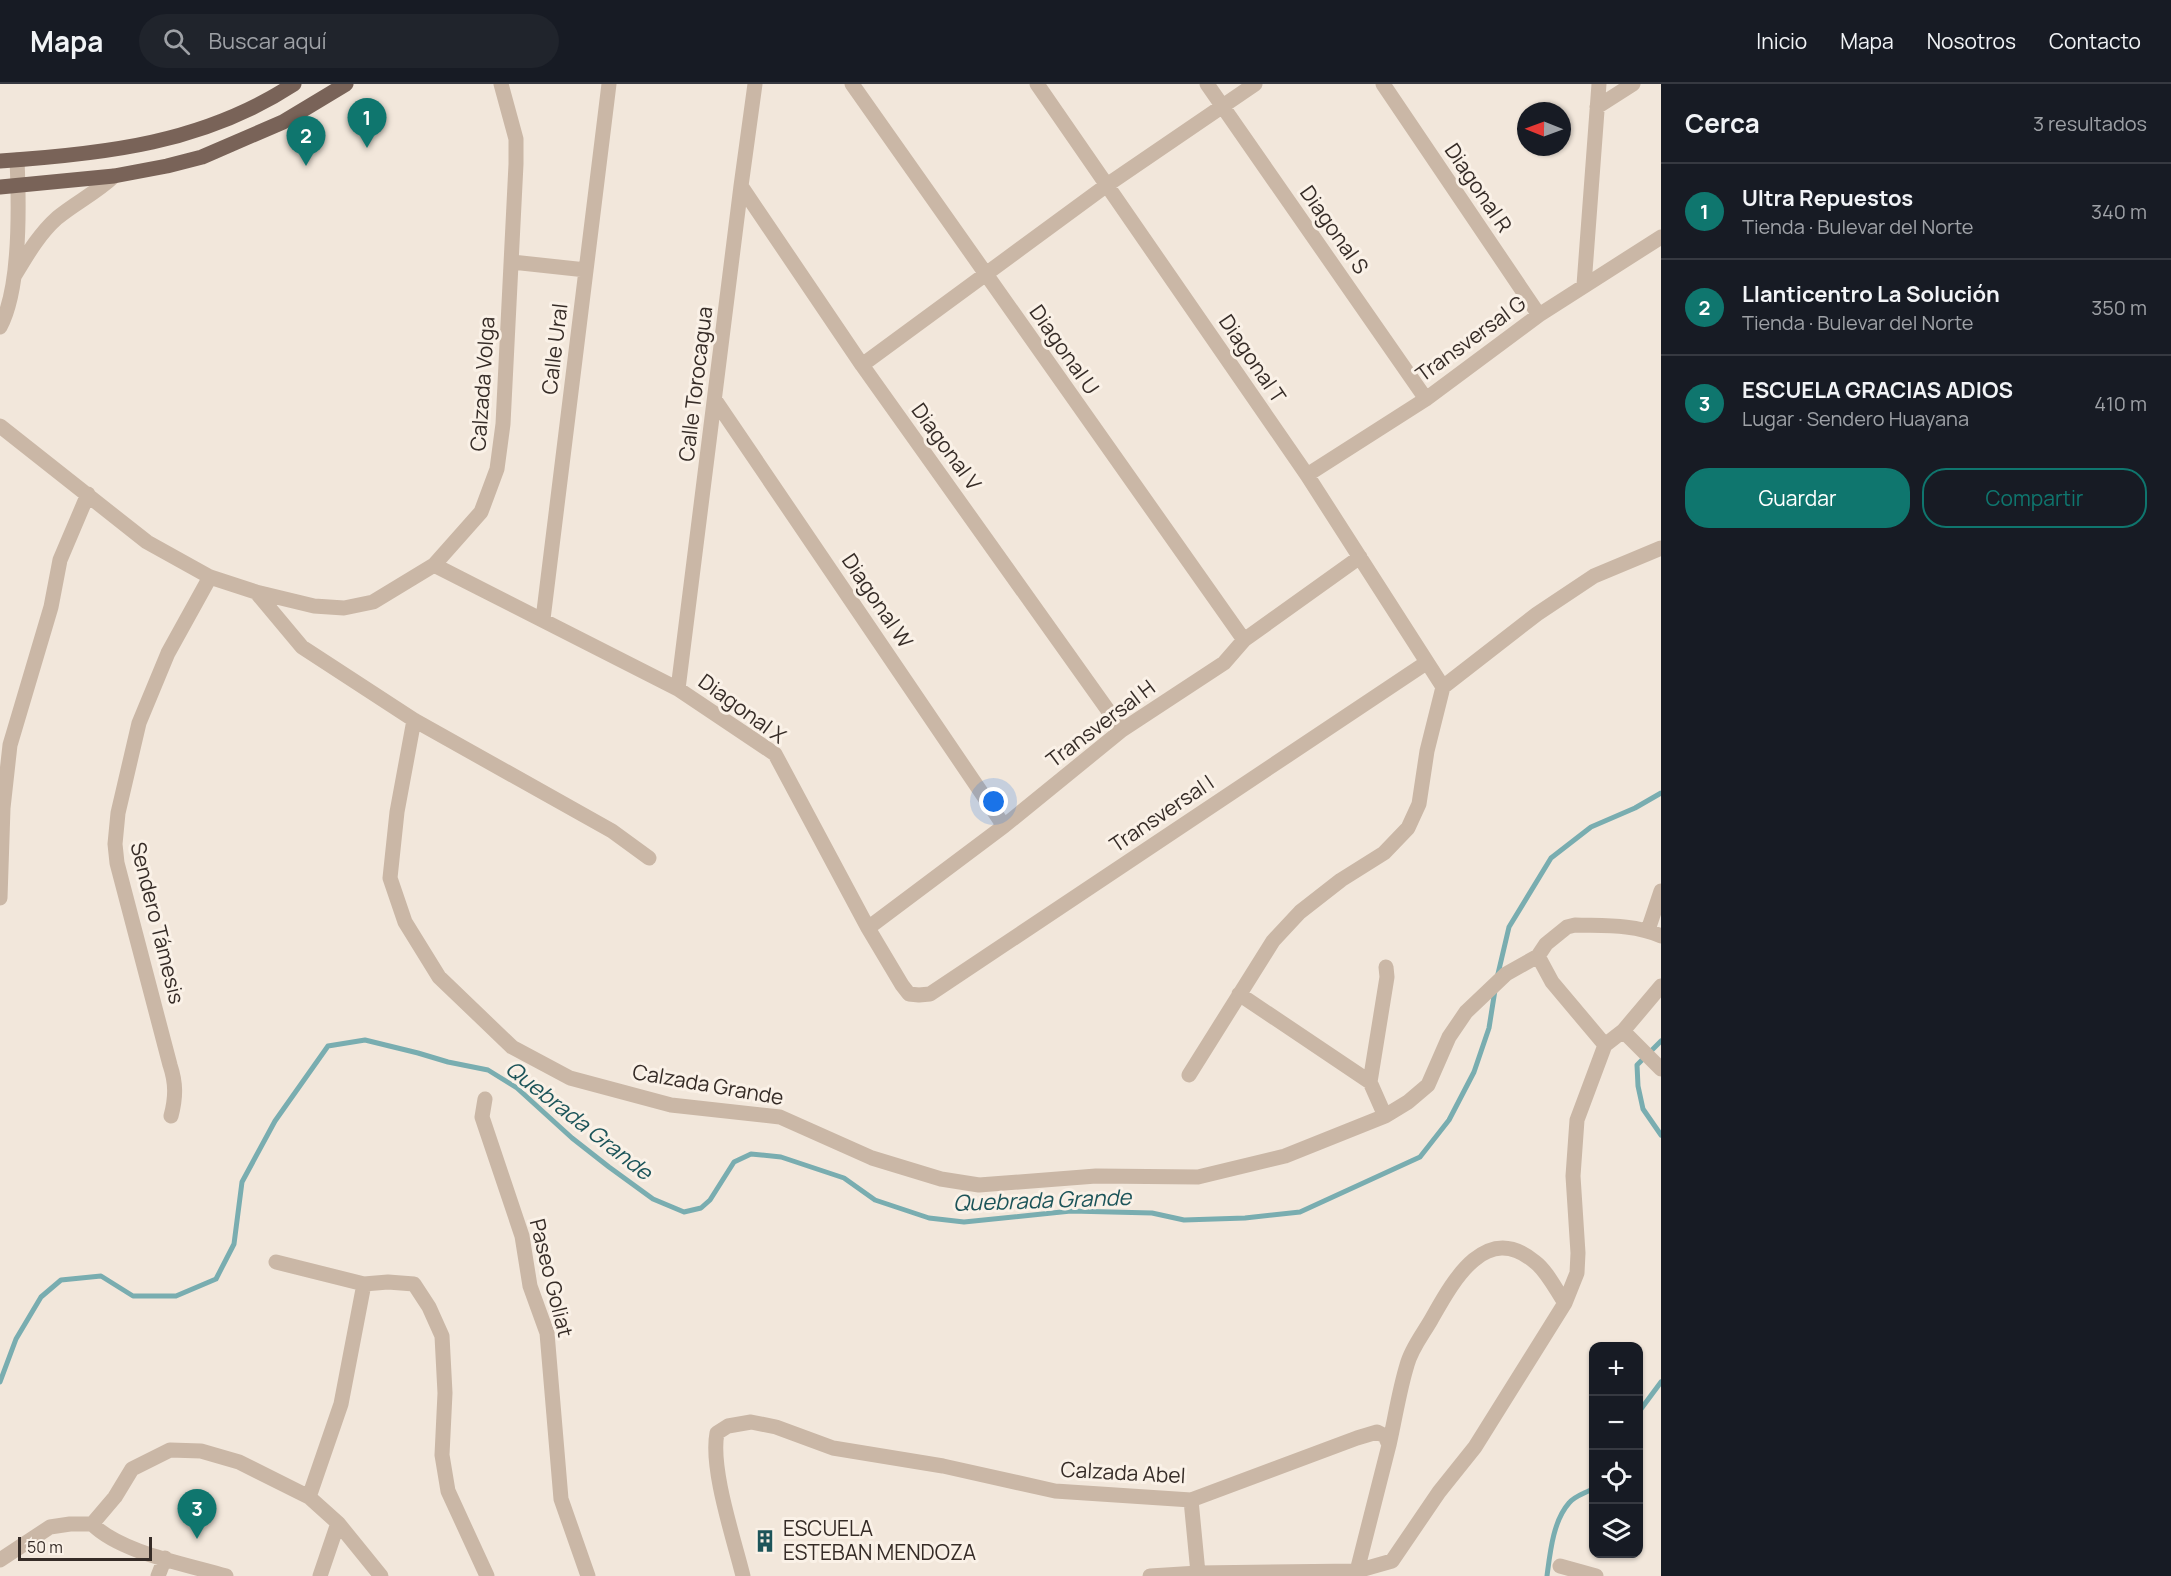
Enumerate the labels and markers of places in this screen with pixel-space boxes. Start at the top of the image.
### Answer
pin: 1 [348,98,386,148]
pin: 2 [286,116,326,166]
pin: 3 [178,1490,216,1539]
place label: ESCUELA ESTEBAN MENDOZA [783,1514,976,1566]
building icon: ESCUELA ESTEBAN MENDOZA [752,1528,778,1554]

